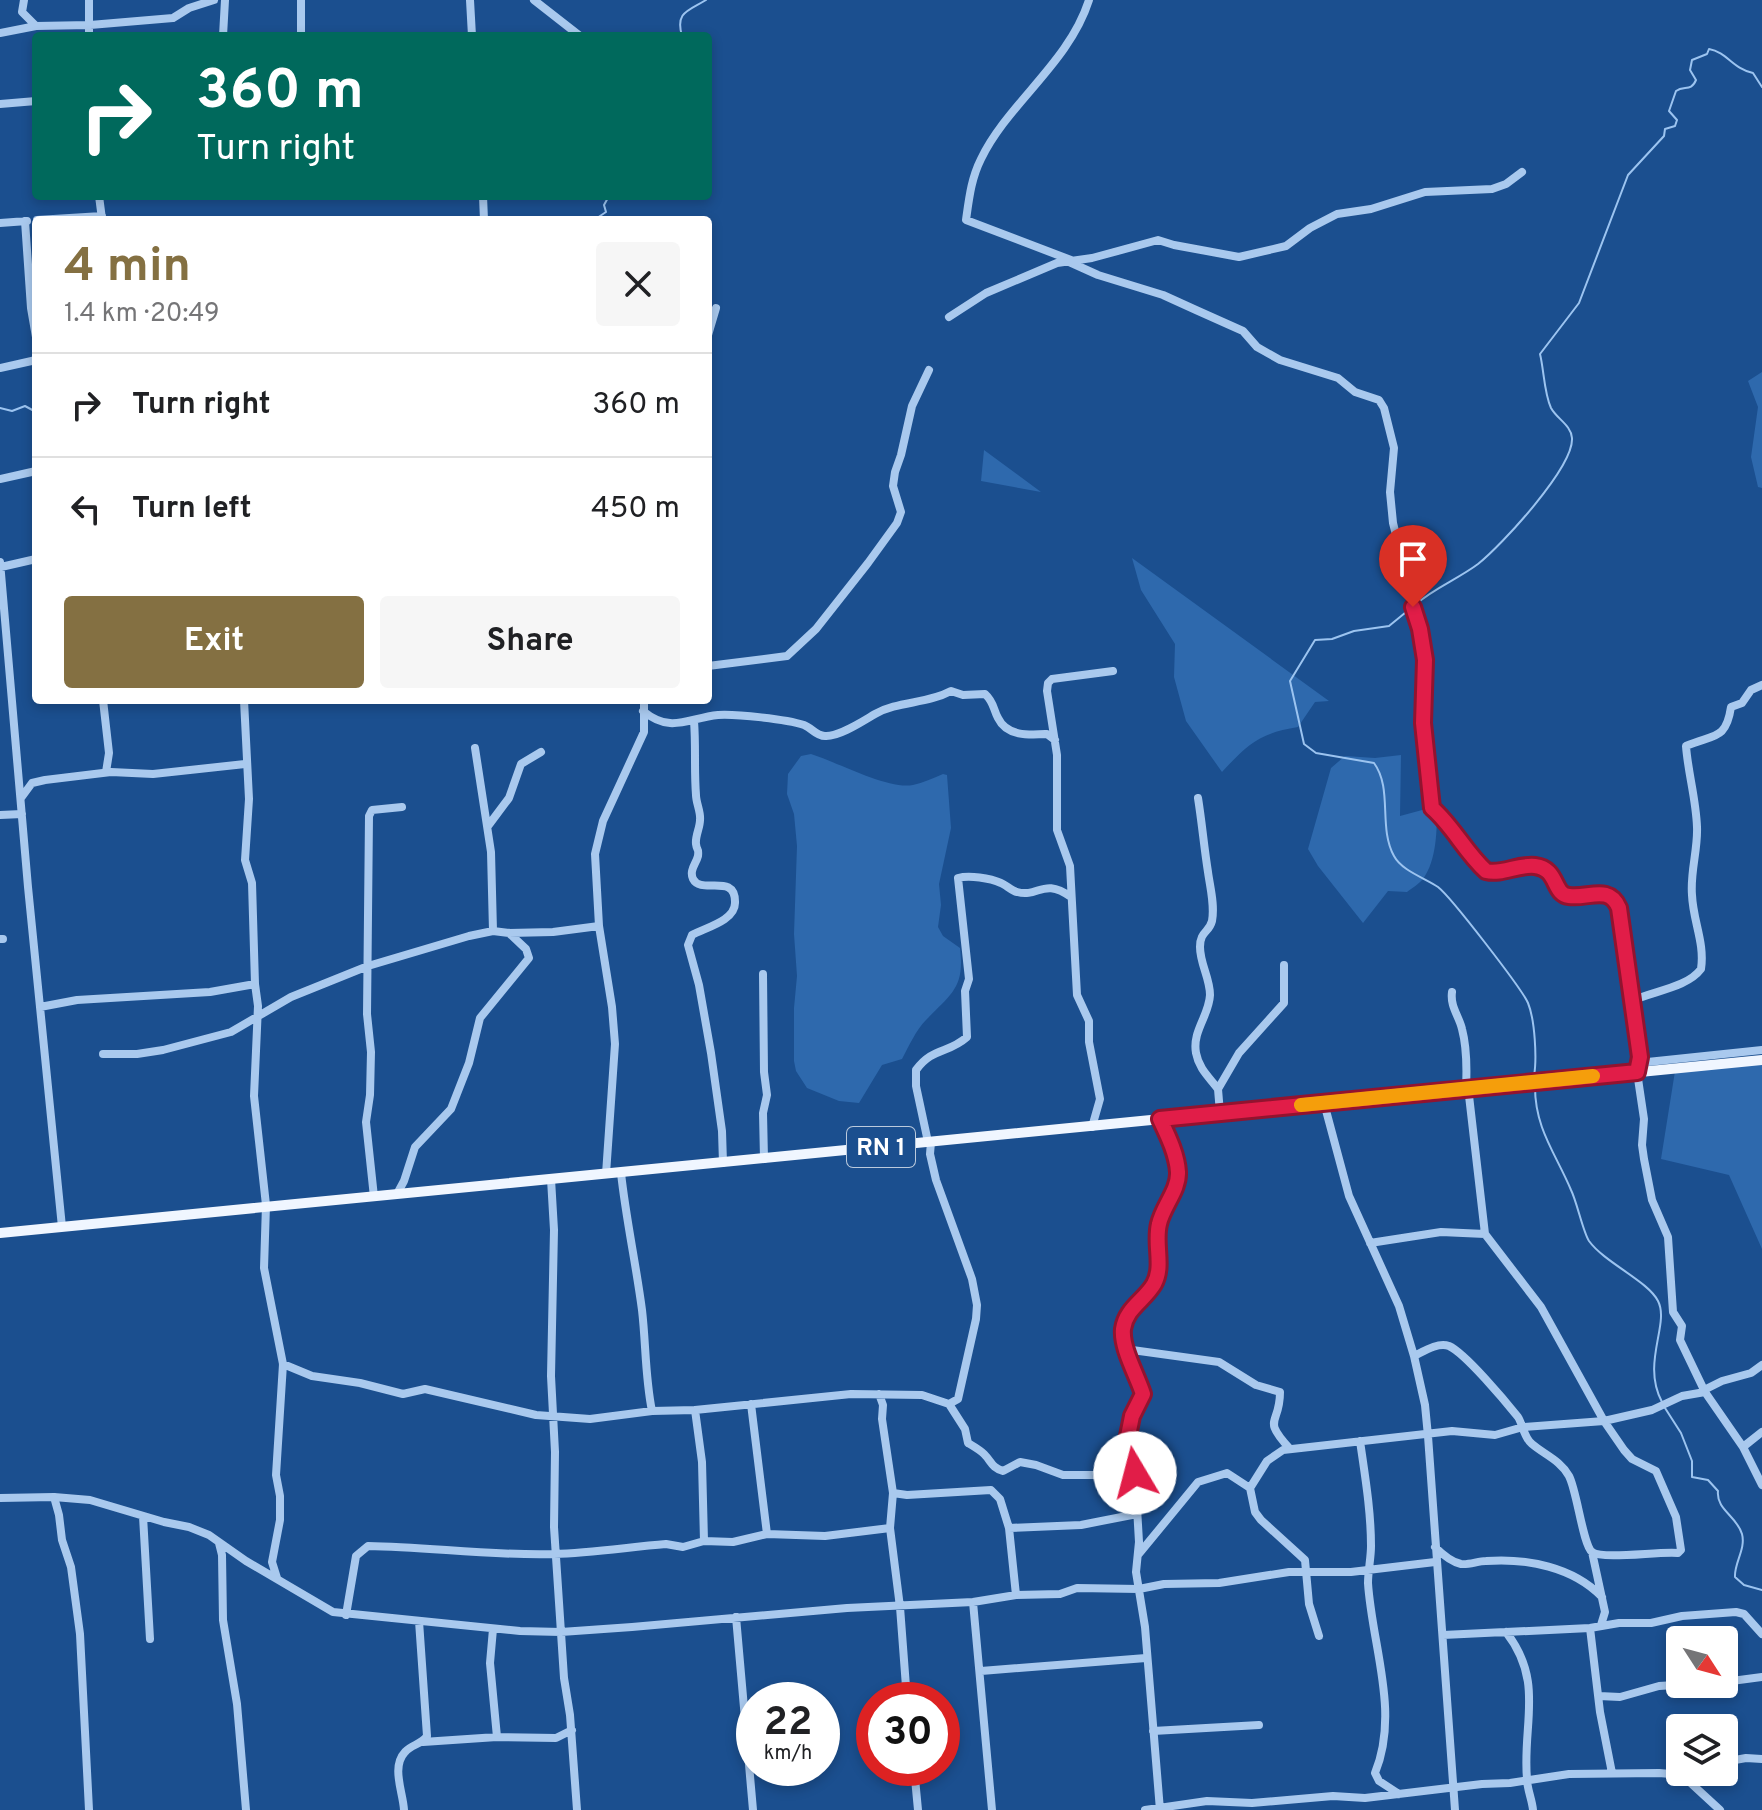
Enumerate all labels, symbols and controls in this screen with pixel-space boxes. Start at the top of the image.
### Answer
text: 360 m [196,58,364,128]
icon: right [64,64,168,168]
text: Turn right [196,127,355,173]
text: 4 min [64,238,191,298]
button: close [596,242,680,326]
text: 1.4 km · 20:49 [64,298,220,331]
icon: right [64,383,108,427]
text: Turn right [132,387,270,424]
text: 360 m [592,387,680,424]
icon: left [64,487,108,531]
text: Turn left [132,491,252,528]
text: 450 m [591,491,680,528]
pin [1379,525,1447,607]
icon: arrive [1391,537,1435,581]
button: Exit [64,596,364,688]
button: Share [380,596,680,688]
road number: RN 1 [847,1127,915,1167]
position arrow [1093,1431,1177,1515]
north arrow [1666,1626,1738,1698]
map controls [1666,1626,1738,1786]
speed limit sign: 30 [856,1682,960,1786]
text: 22 [764,1699,812,1749]
button: layers [1666,1714,1738,1786]
text: km/h [764,1741,812,1767]

